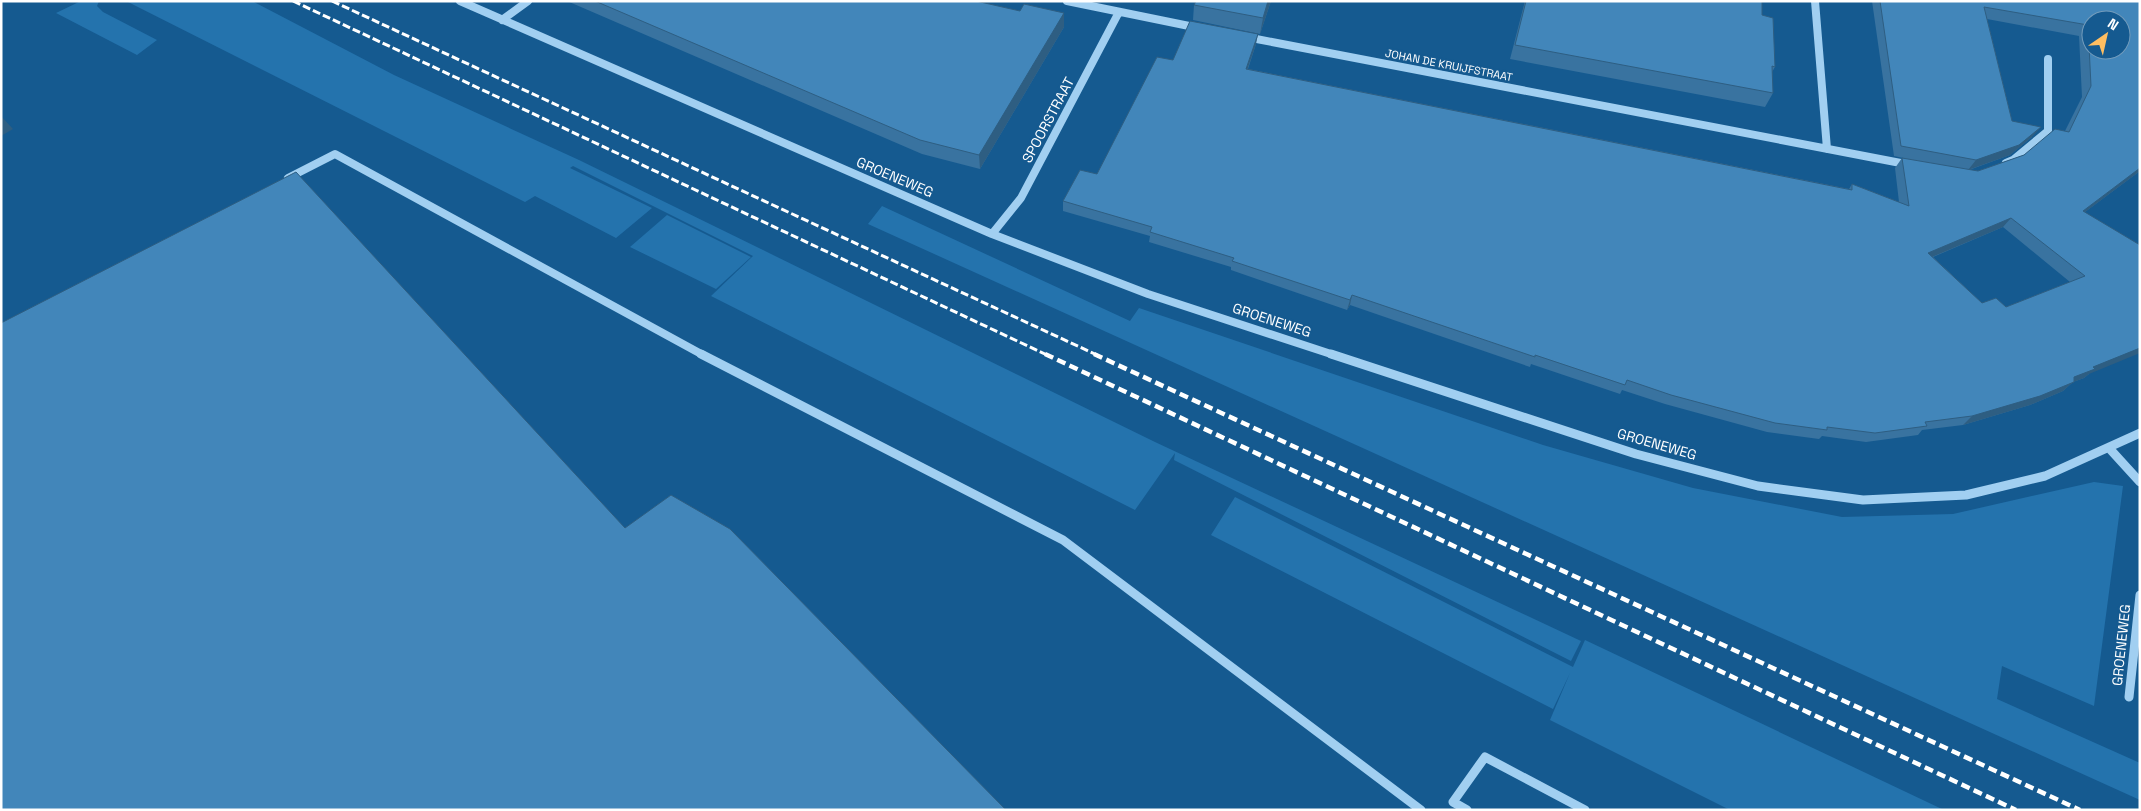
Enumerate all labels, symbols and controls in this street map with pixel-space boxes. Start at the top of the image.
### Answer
north arrow [2081,10,2131,60]
text: N [2104,14,2122,34]
street label: JOHAN DE KRUIJFSTRAAT [1384,46,1515,84]
street label: SPOORSTRAAT [1018,74,1078,166]
street label: GROENEWEG [854,153,936,201]
street label: GROENEWEG [1230,299,1314,341]
street label: GROENEWEG [1615,424,1699,464]
street label: GROENEWEG [2108,603,2134,687]

